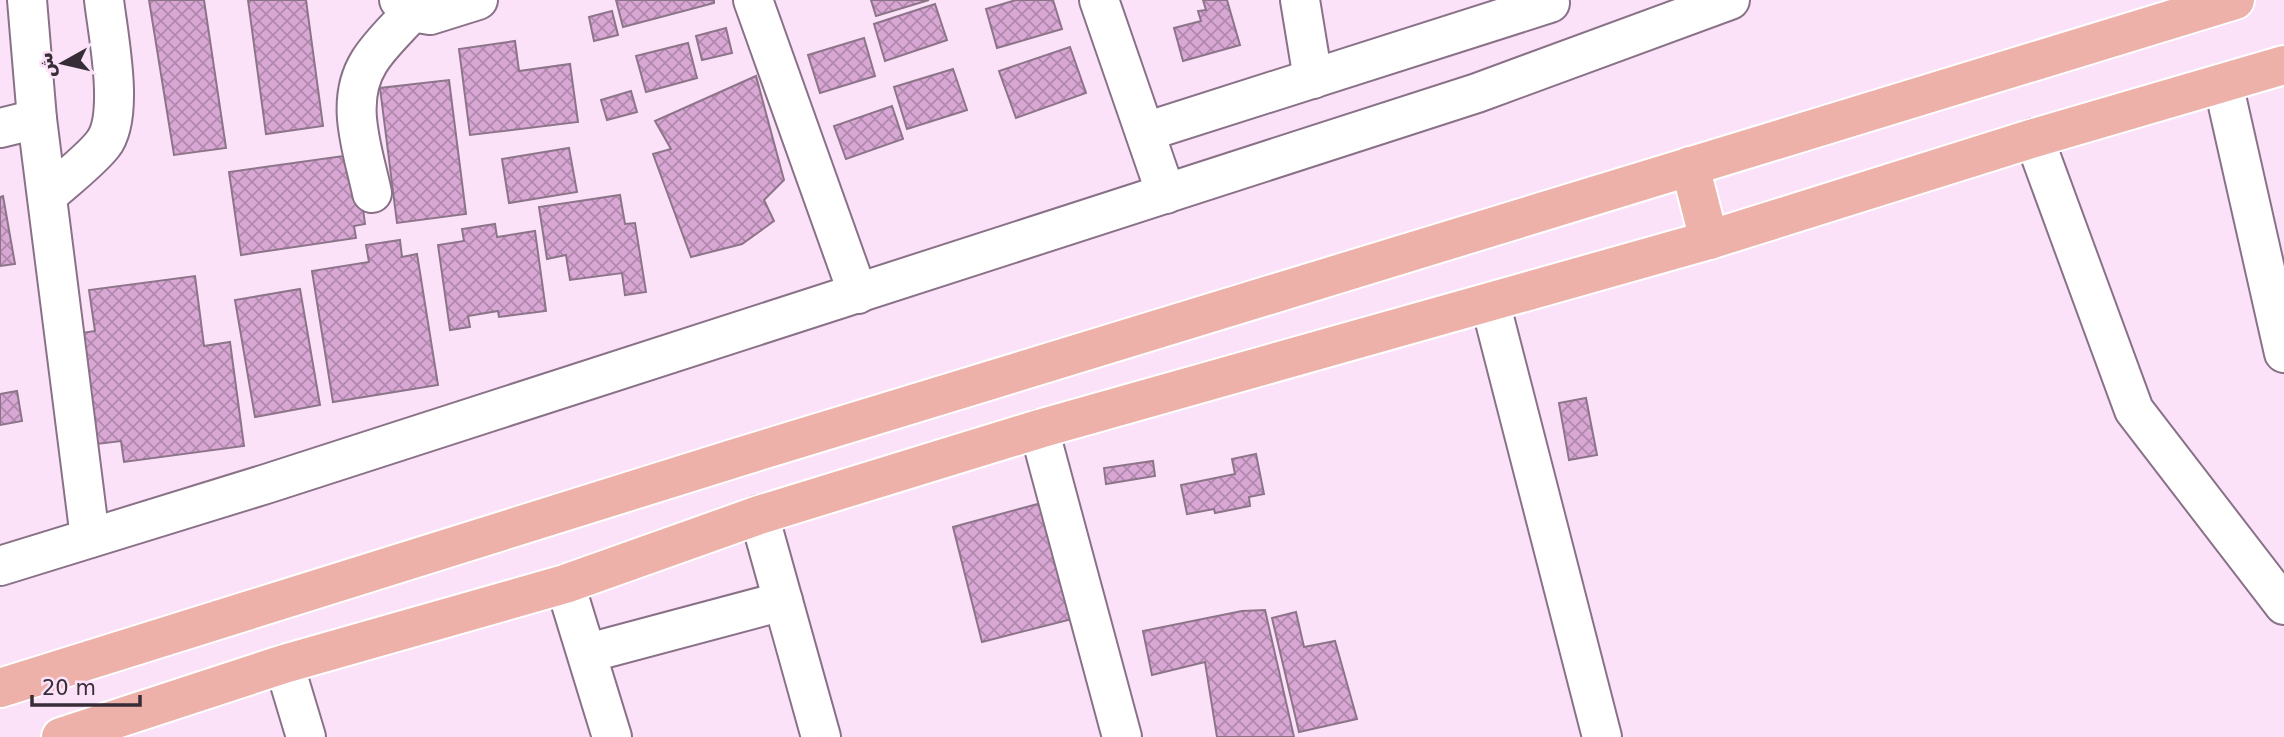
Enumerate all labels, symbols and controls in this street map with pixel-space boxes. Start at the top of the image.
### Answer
north arrow [28,28,98,98]
text: ش [33,51,60,80]
scale bar [32,664,140,708]
text: 20 m [42,676,96,700]

